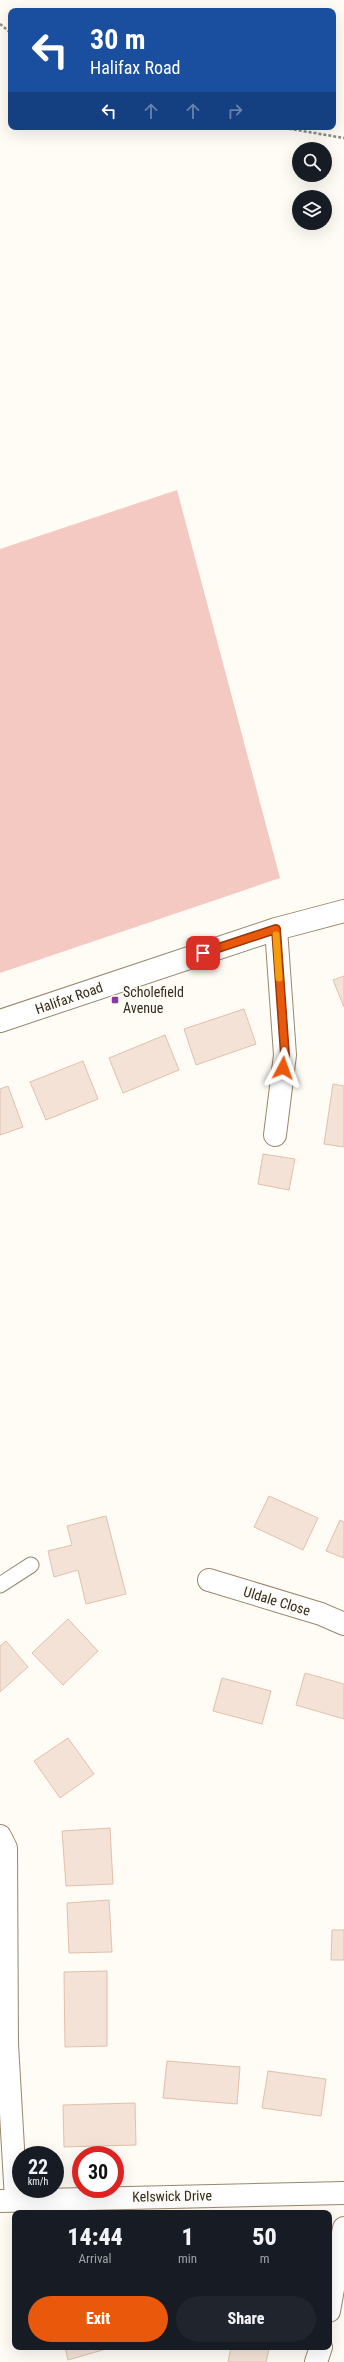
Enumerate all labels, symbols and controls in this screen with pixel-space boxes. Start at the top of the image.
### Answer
text: 30 m [90,23,146,56]
icon: left [24,24,76,76]
text: Halifax Road [90,57,181,78]
icon: left [98,100,120,122]
icon: ahead [140,100,162,122]
icon: ahead [182,100,204,122]
icon: right [224,100,246,122]
map controls [292,142,332,230]
button: search [292,142,332,182]
button: layers [292,190,332,230]
pin [186,936,220,970]
icon: arrive [192,942,214,964]
street label: Halifax Road [33,979,105,1017]
place label: Scholefield Avenue [123,984,184,1016]
marker: Scholefield Avenue [110,995,120,1005]
position arrow [262,1047,304,1089]
street label: Uldale Close [242,1583,313,1619]
speed limit sign: 30 [72,2146,124,2198]
text: 22 [28,2155,48,2179]
text: km/h [28,2176,48,2187]
street label: Kelswick Drive [132,2187,212,2205]
text: 14:44 [67,2223,123,2251]
text: 1 [181,2223,194,2251]
text: 50 [252,2223,277,2251]
text: Arrival [78,2251,112,2266]
text: min [178,2251,197,2266]
text: m [260,2251,269,2266]
button: Exit [28,2296,168,2342]
button: Share [176,2296,316,2342]

